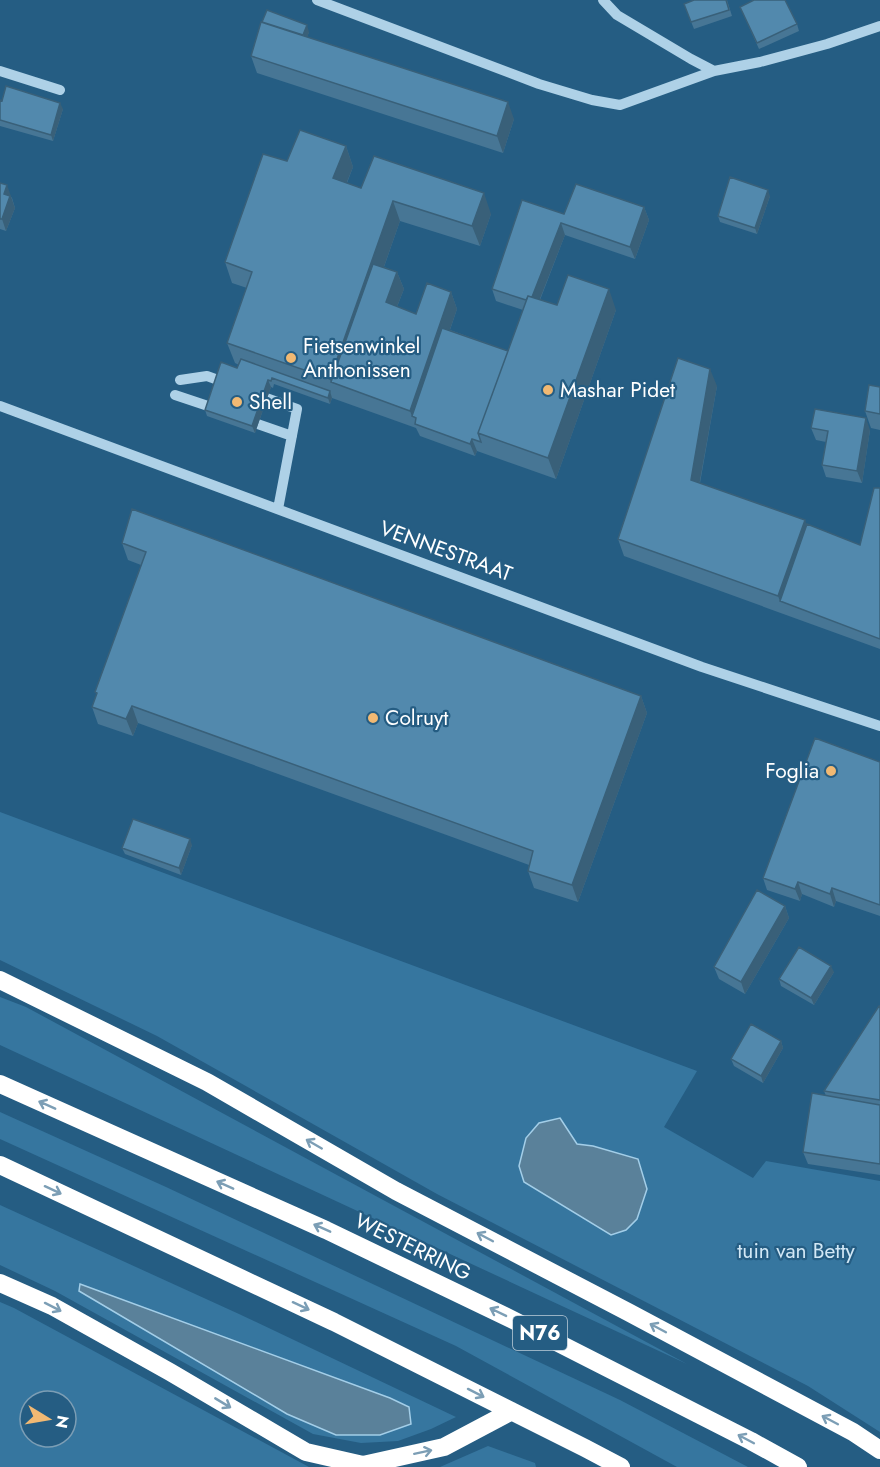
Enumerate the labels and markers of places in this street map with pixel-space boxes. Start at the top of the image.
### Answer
place label: Fietsenwinkel Anthonissen [303,331,420,385]
marker: Fietsenwinkel Anthonissen [284,351,298,365]
place label: Mashar Pidet [560,375,675,405]
marker: Mashar Pidet [541,383,555,397]
place label: Shell [249,387,292,417]
marker: Shell [230,395,244,409]
place label: Colruyt [385,703,448,733]
marker: Colruyt [366,711,380,725]
place label: Foglia [765,756,819,786]
marker: Foglia [824,764,838,778]

